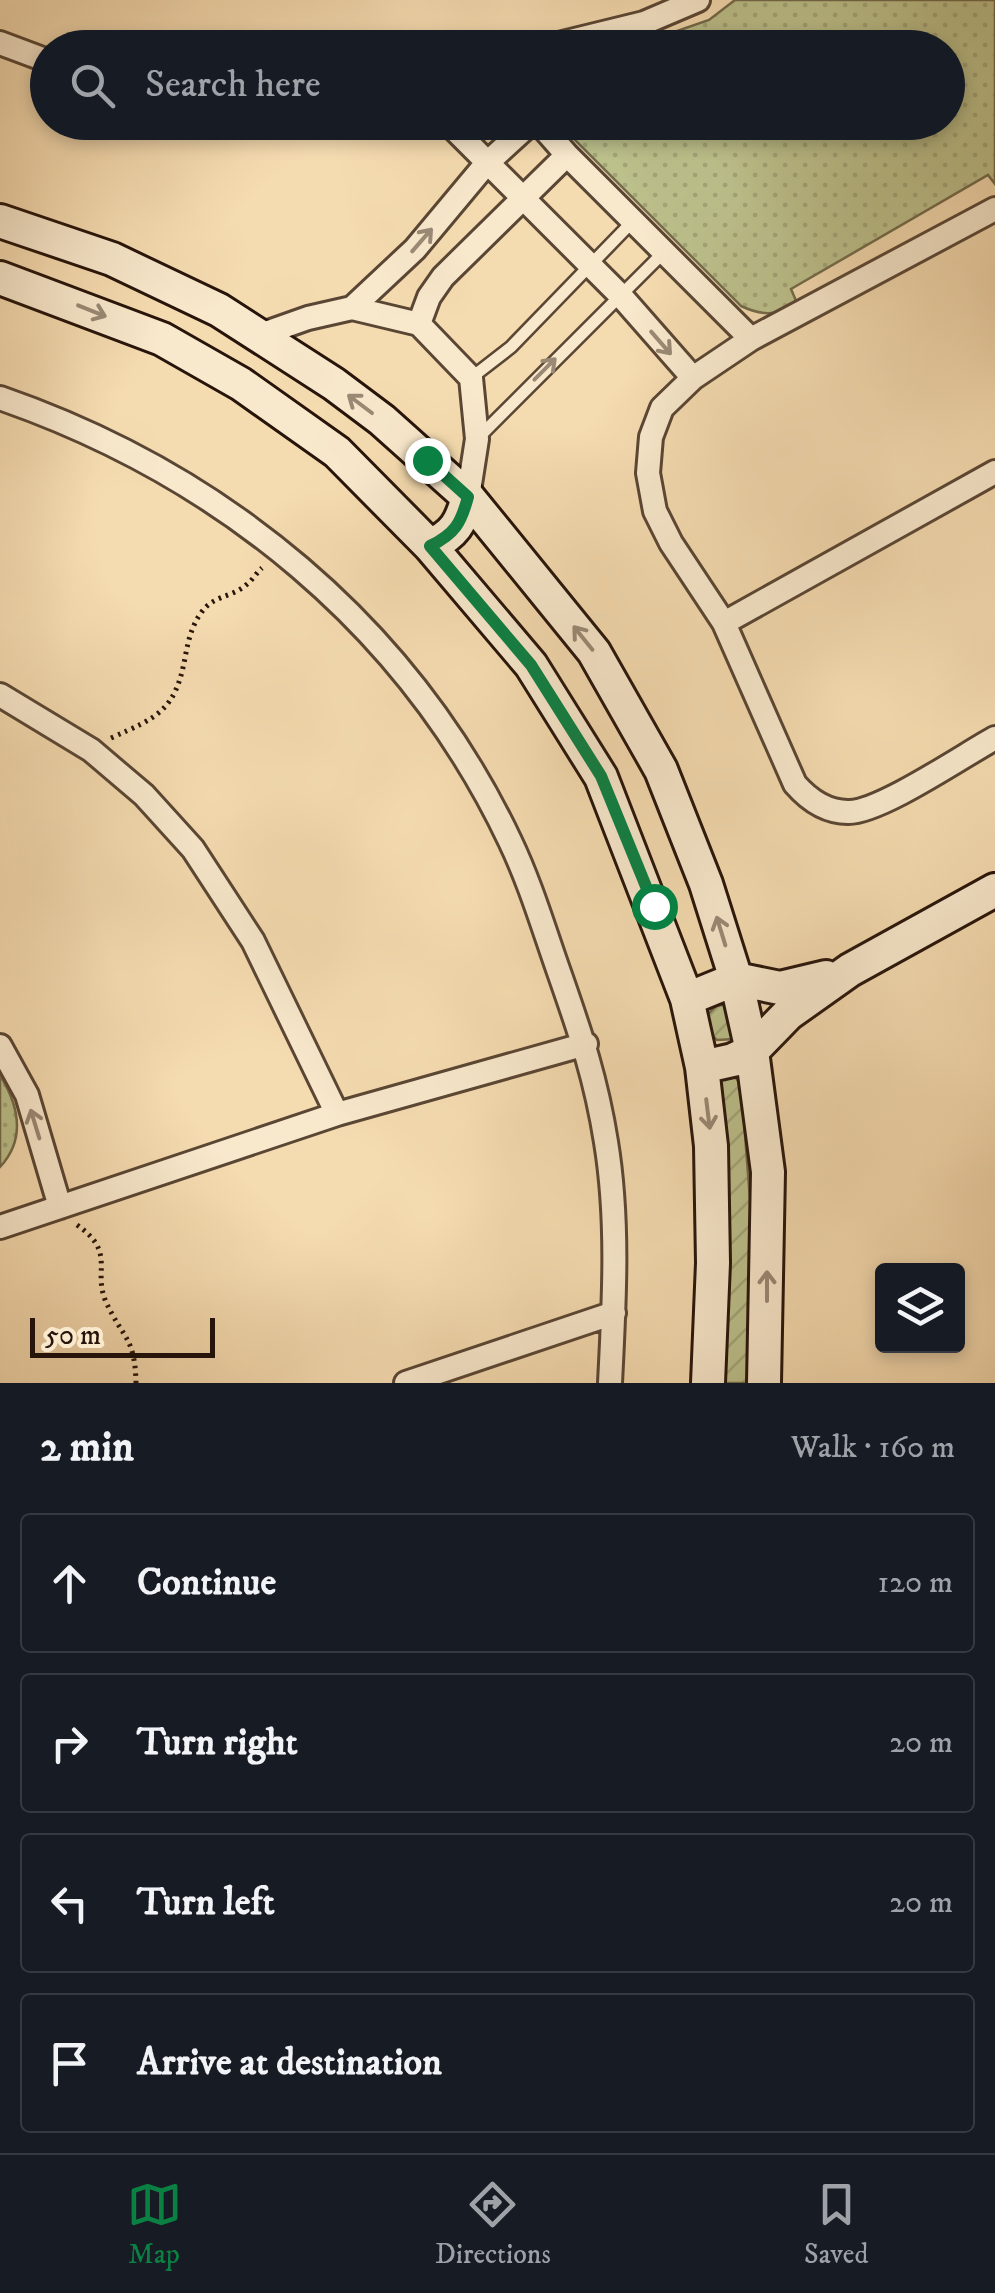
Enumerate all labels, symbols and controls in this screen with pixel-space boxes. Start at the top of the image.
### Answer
search box [30,30,965,140]
icon: search [65,58,120,113]
text: Search here [145,61,321,109]
one-way arrow [410,228,433,253]
one-way arrow [76,304,106,322]
one-way arrow [650,329,672,355]
one-way arrow [533,358,557,382]
one-way arrow [347,393,374,414]
route end [405,438,451,484]
one-way arrow [572,626,594,652]
route start [632,884,678,930]
one-way arrow [711,915,729,947]
one-way arrow [699,1098,717,1130]
one-way arrow [25,1109,43,1140]
map controls [875,1263,965,1353]
button: layers [875,1263,965,1353]
one-way arrow [758,1270,776,1302]
scale bar [30,1313,215,1358]
text: 50 m [45,1318,101,1353]
text: 2 min [40,1422,134,1474]
text: Walk · 160 m [791,1428,955,1468]
icon: ahead [42,1556,97,1611]
text: Continue [137,1559,276,1607]
text: 120 m [877,1563,953,1603]
icon: right [42,1716,97,1771]
text: Turn right [137,1719,298,1767]
text: 20 m [889,1723,953,1763]
icon: left [42,1876,97,1931]
text: Turn left [137,1879,275,1927]
text: 20 m [889,1883,953,1923]
icon: arrive [42,2036,97,2091]
text: Arrive at destination [137,2039,442,2087]
tab: Map [127,2177,182,2272]
tab: Directions [435,2177,551,2272]
tab: Saved [804,2177,868,2272]

